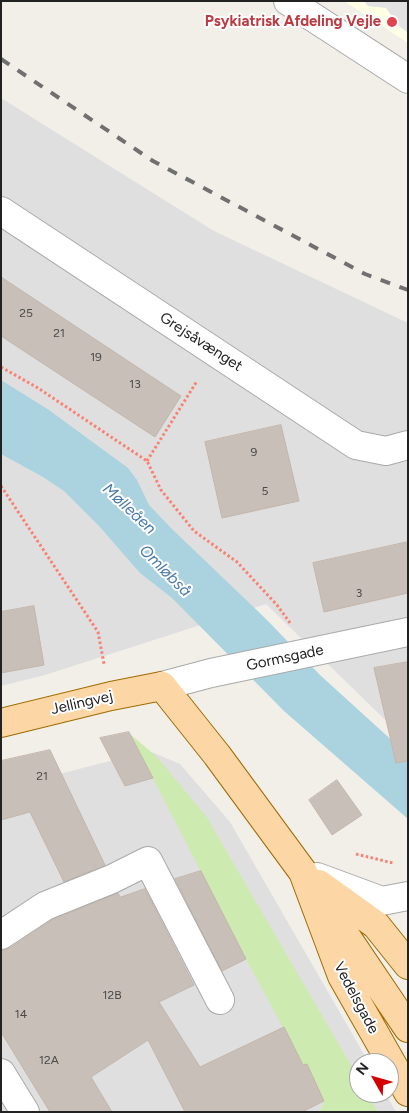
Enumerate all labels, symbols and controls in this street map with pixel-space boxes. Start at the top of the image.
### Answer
place label: Psykiatrisk Afdeling Vejle [205,13,381,31]
marker: Psykiatrisk Afdeling Vejle [385,15,399,29]
house number: 25 [19,306,33,320]
street label: Grejsåvænget [156,309,246,375]
house number: 21 [53,326,65,340]
house number: 19 [90,350,102,364]
house number: 13 [129,377,141,391]
house number: 9 [251,445,257,459]
water label: Mølleåen [98,480,160,538]
house number: 5 [262,484,268,498]
water label: Omløbså [135,541,195,601]
house number: 3 [356,586,362,600]
street label: Gormsgade [245,641,325,675]
street label: Jellingvej [49,687,115,719]
house number: 21 [36,769,48,783]
street label: Vedelsgade [330,959,382,1037]
house number: 12B [103,988,121,1002]
house number: 14 [15,1007,27,1021]
house number: 12A [39,1053,59,1067]
north arrow [349,1053,399,1103]
text: N [353,1060,373,1079]

